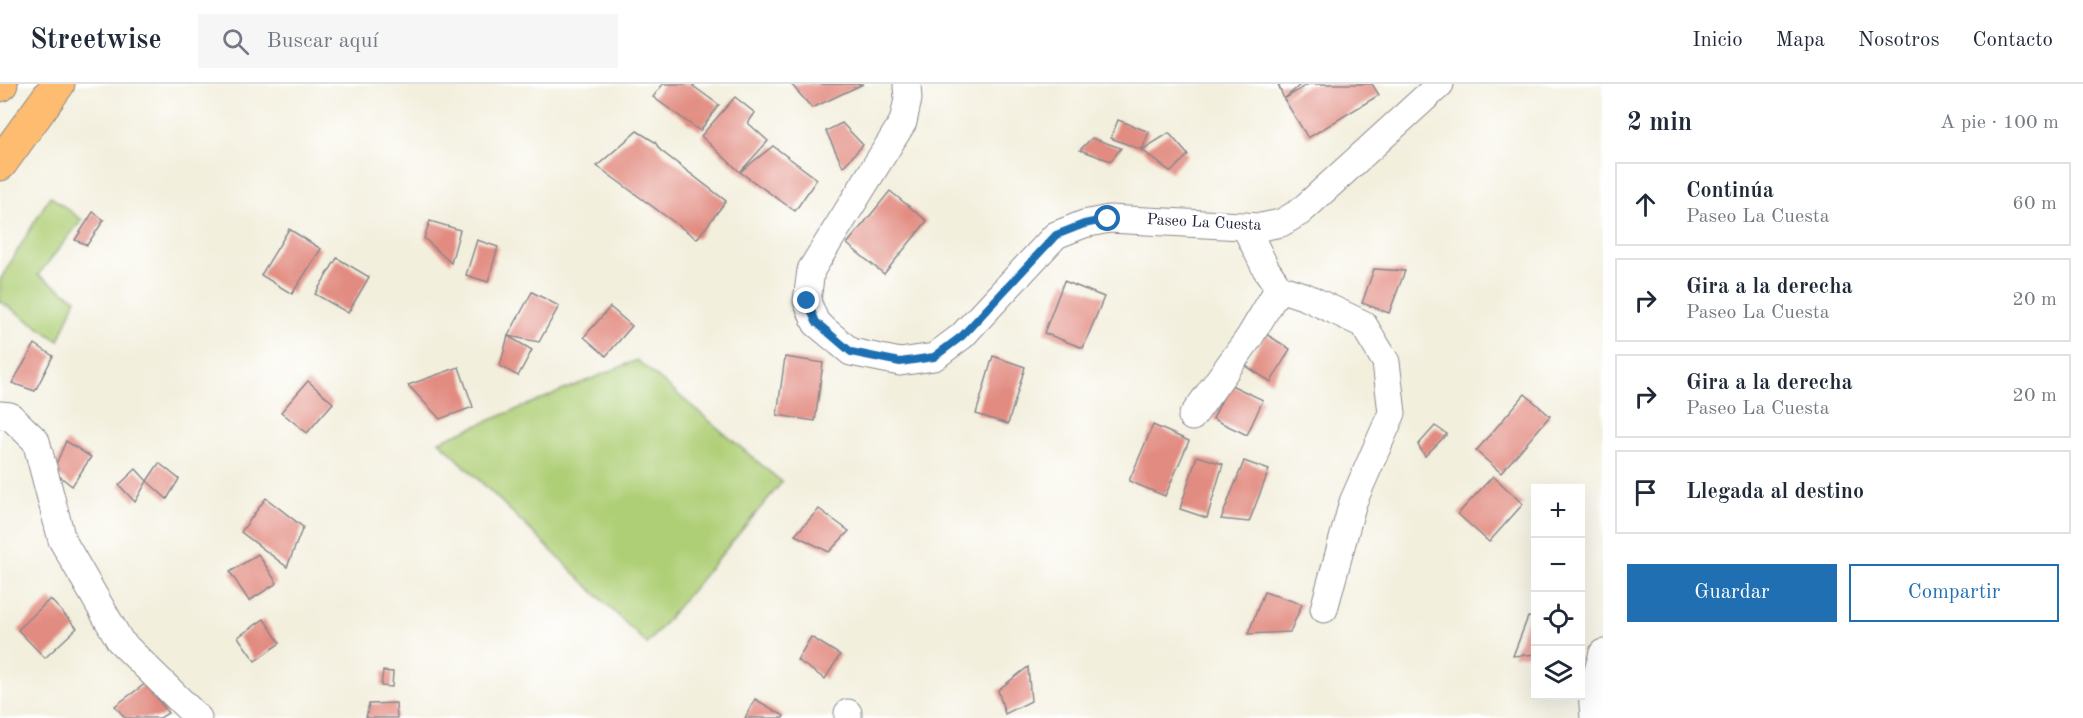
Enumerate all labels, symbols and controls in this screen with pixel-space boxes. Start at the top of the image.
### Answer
search box [198,14,618,68]
icon: search [219,25,252,58]
text: Streetwise [30,27,162,55]
text: Buscar aquí [267,30,378,52]
text: Inicio [1692,30,1743,51]
text: Mapa [1776,30,1825,51]
text: Nosotros [1858,30,1940,51]
text: Contacto [1973,30,2053,51]
text: 2 min [1627,110,1692,136]
text: A pie · 100 m [1940,113,2059,133]
text: Continúa [1686,180,1774,202]
icon: ahead [1629,188,1662,221]
text: 60 m [2012,194,2057,214]
route start [1094,205,1120,231]
text: Paseo La Cuesta [1686,207,1830,227]
street label: Paseo La Cuesta [1146,212,1262,234]
text: Gira a la derecha [1686,276,1853,298]
icon: right [1629,284,1662,317]
route end [793,287,819,313]
text: 20 m [2012,290,2057,310]
text: Paseo La Cuesta [1686,303,1830,323]
text: Gira a la derecha [1686,372,1853,394]
icon: right [1629,380,1662,413]
text: 20 m [2012,386,2057,406]
text: Paseo La Cuesta [1686,399,1830,419]
icon: arrive [1629,476,1662,509]
text: Llegada al destino [1686,481,1864,503]
map controls [1531,484,1585,700]
button: + [1531,484,1585,538]
button: − [1531,538,1585,592]
button: Guardar [1627,564,1837,622]
button: Compartir [1849,564,2059,622]
button: locate [1531,592,1585,646]
button: layers [1531,646,1585,700]

